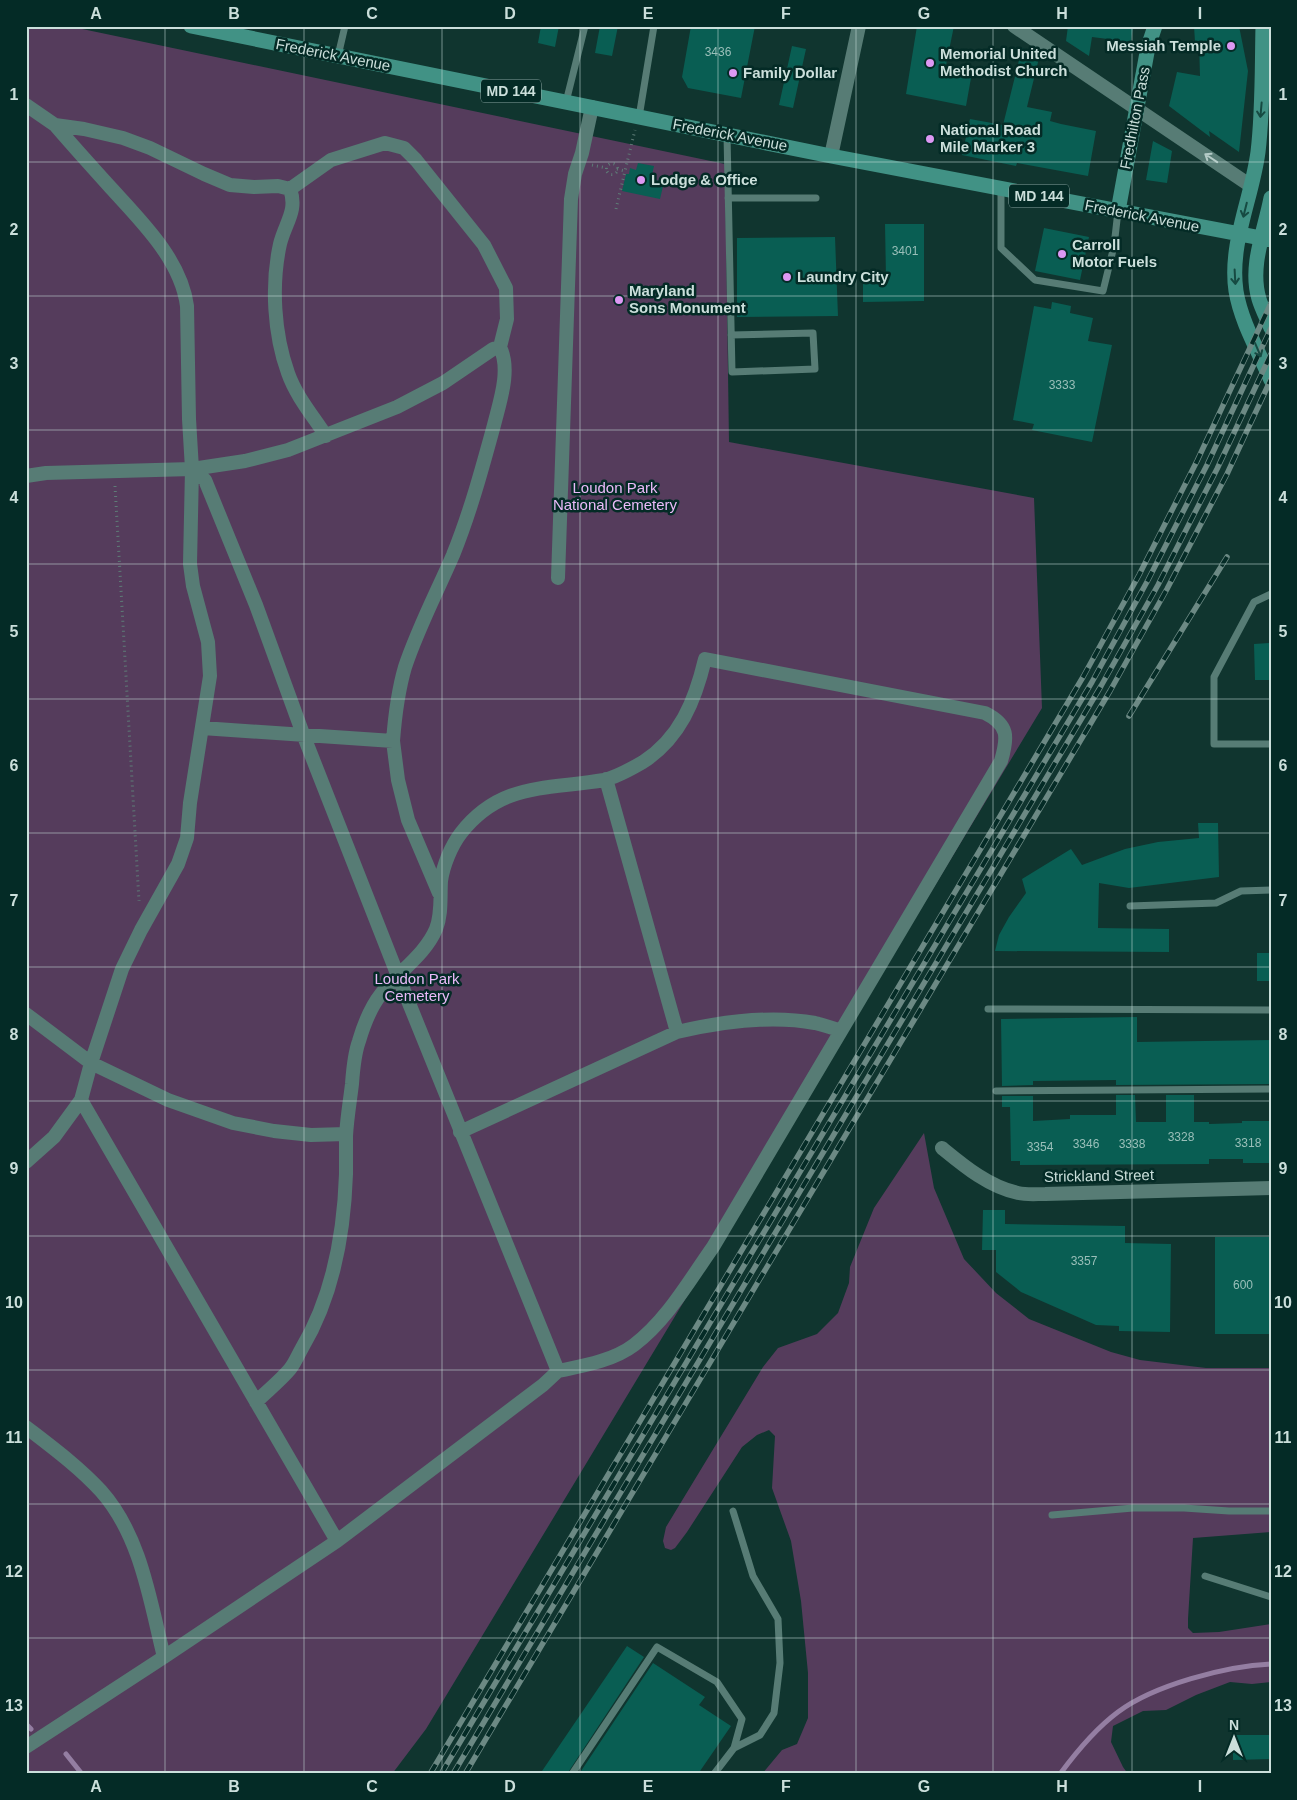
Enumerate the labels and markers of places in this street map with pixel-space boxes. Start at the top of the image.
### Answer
place label: Messiah Temple [1106,37,1221,54]
marker: Messiah Temple [1225,40,1237,52]
place label: Memorial United Methodist Church [940,45,1068,79]
marker: Memorial United Methodist Church [924,57,936,69]
place label: Family Dollar [743,64,837,81]
marker: Family Dollar [727,67,739,79]
place label: National Road Mile Marker 3 [940,121,1041,155]
marker: National Road Mile Marker 3 [924,133,936,145]
place label: Lodge & Office [651,171,758,188]
marker: Lodge & Office [635,174,647,186]
place label: Carroll Motor Fuels [1072,236,1157,270]
marker: Carroll Motor Fuels [1056,248,1068,260]
place label: Laundry City [797,268,889,285]
marker: Laundry City [781,271,793,283]
place label: Maryland Sons Monument [629,282,746,316]
marker: Maryland Sons Monument [613,294,625,306]

